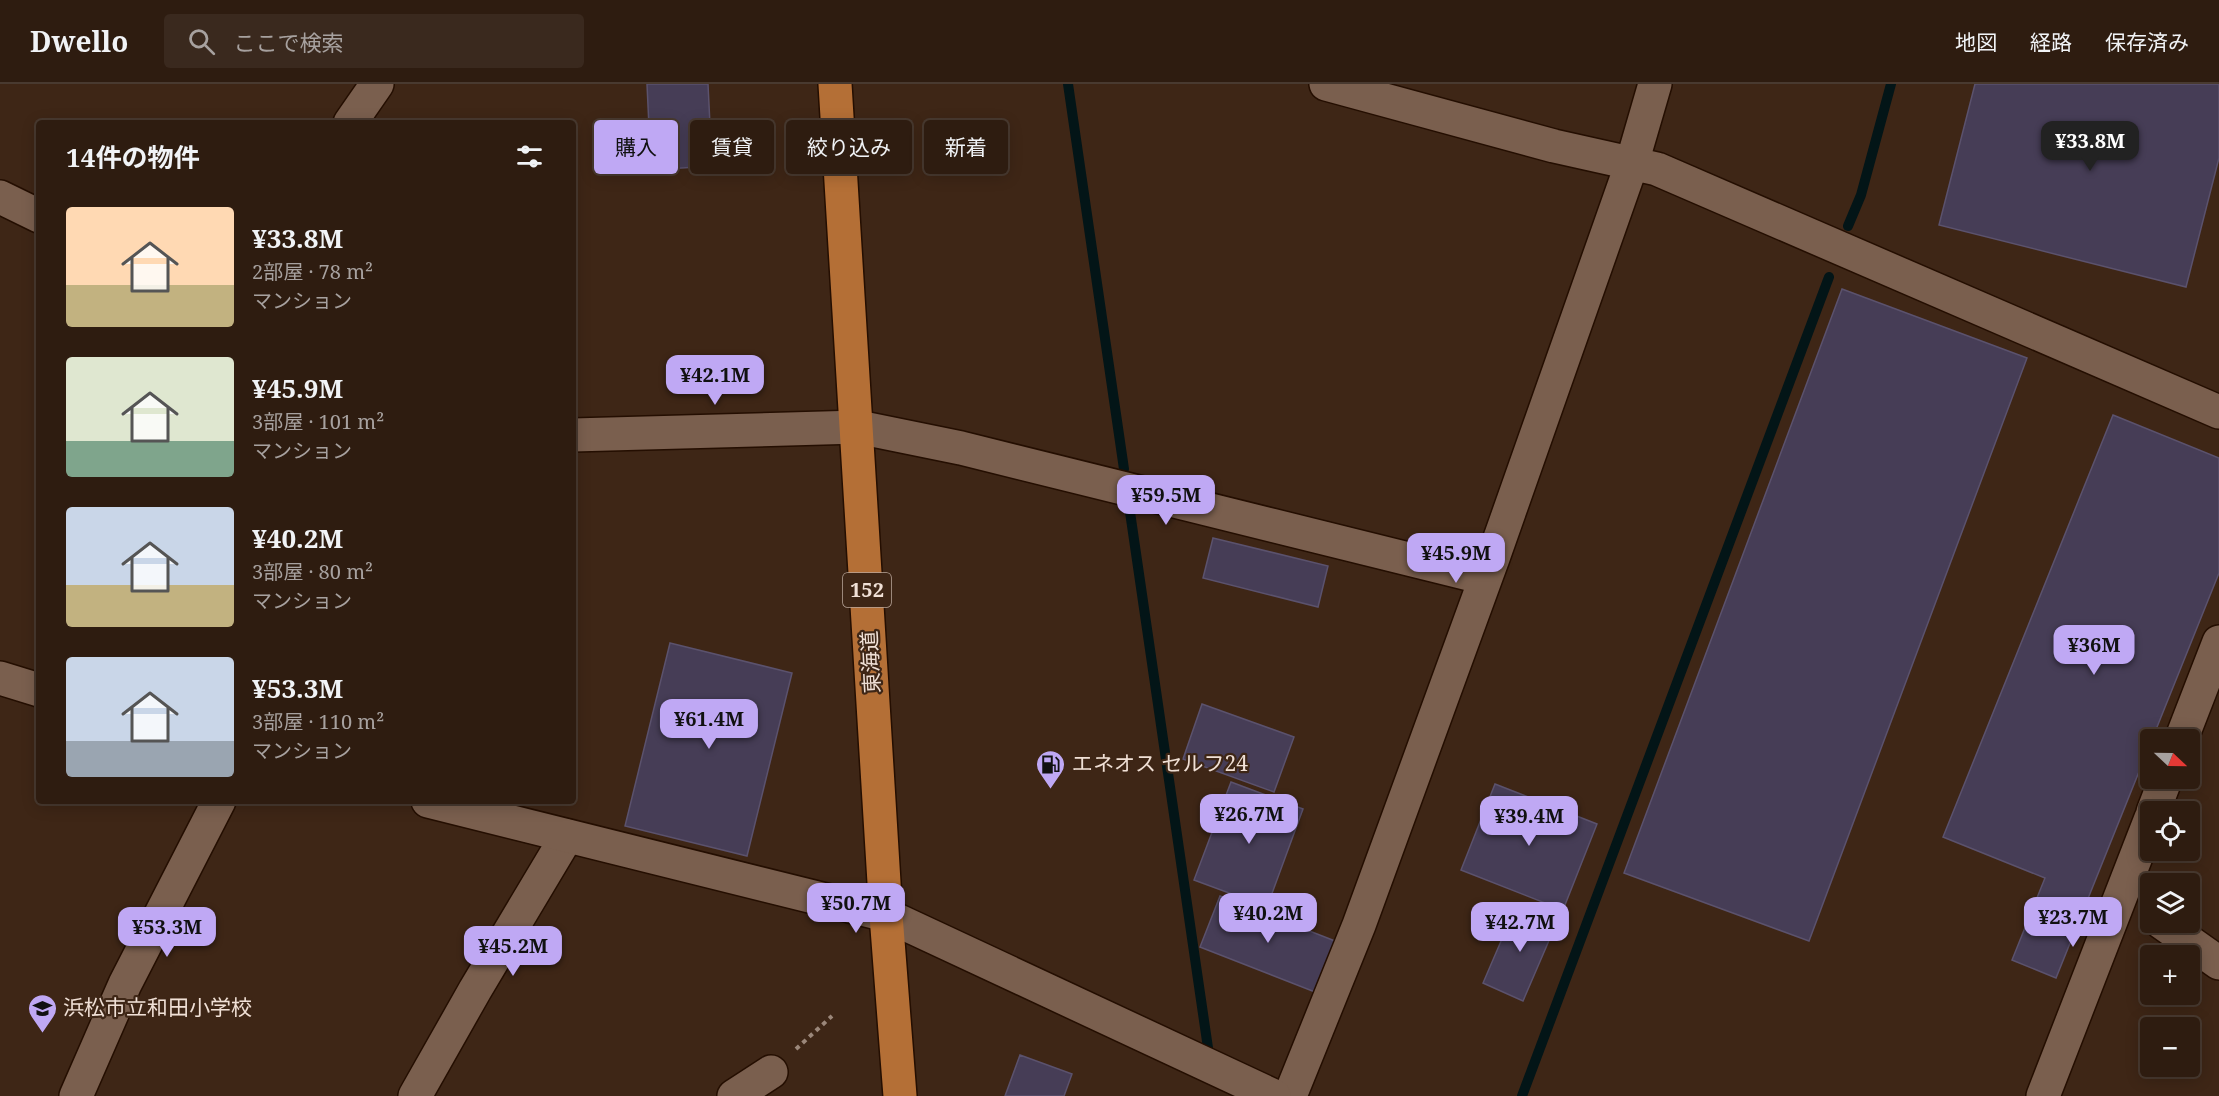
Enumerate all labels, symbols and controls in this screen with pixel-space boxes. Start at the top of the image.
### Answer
search box [164,14,584,68]
text: Dwello [30,22,128,60]
icon: search [185,25,218,58]
text: ここで検索 [233,27,343,57]
text: 地図 [1955,28,1997,56]
text: 経路 [2030,28,2072,56]
text: 保存済み [2105,28,2189,56]
chip: 購入 [594,120,678,174]
chip: 賃貸 [690,120,774,174]
chip: 絞り込み [786,120,912,174]
chip: 新着 [924,120,1008,174]
pin: ¥33.8M [2041,121,2139,172]
text: ¥33.8M [2055,127,2125,154]
text: 14件の物件 [66,139,199,175]
icon: filters [513,140,546,173]
text: ¥33.8M [252,220,343,256]
icon: home [114,231,186,303]
text: 2部屋 · 78 m² [252,258,373,285]
text: マンション [252,287,352,314]
pin: ¥42.1M [666,355,764,406]
text: ¥42.1M [680,361,750,388]
text: ¥45.9M [252,370,343,406]
icon: home [114,381,186,453]
text: 3部屋 · 101 m² [252,408,384,435]
text: マンション [252,437,352,464]
pin: ¥59.5M [1117,475,1215,526]
text: ¥59.5M [1131,481,1201,508]
text: ¥40.2M [252,520,343,556]
icon: home [114,531,186,603]
pin: ¥45.9M [1407,533,1505,584]
text: ¥45.9M [1421,539,1491,566]
text: 3部屋 · 80 m² [252,558,373,585]
road number: 152 [843,573,891,607]
text: マンション [252,587,352,614]
pin: ¥36M [2058,625,2130,676]
street label: 東海道 [854,630,886,694]
text: ¥36M [2068,631,2120,658]
text: ¥53.3M [252,670,343,706]
icon: home [114,681,186,753]
pin: ¥61.4M [660,699,758,750]
text: ¥61.4M [674,705,744,732]
text: 3部屋 · 110 m² [252,708,384,735]
north arrow [2140,729,2200,789]
map controls [2140,729,2200,1077]
text: マンション [252,737,352,764]
fuel station icon: エネオス セルフ24 [1035,748,1067,790]
place label: エネオス セルフ24 [1072,749,1248,777]
pin: ¥26.7M [1200,794,1298,845]
pin: ¥39.4M [1480,796,1578,847]
text: ¥26.7M [1214,800,1284,827]
button: locate [2140,801,2200,861]
text: ¥39.4M [1494,802,1564,829]
button: layers [2140,873,2200,933]
pin: ¥50.7M [807,883,905,934]
text: ¥50.7M [821,889,891,916]
pin: ¥40.2M [1219,893,1317,944]
pin: ¥23.7M [2024,897,2122,948]
text: ¥40.2M [1233,899,1303,926]
pin: ¥42.7M [1471,902,1569,953]
text: ¥23.7M [2038,903,2108,930]
pin: ¥53.3M [118,907,216,958]
text: ¥42.7M [1485,908,1555,935]
text: ¥53.3M [132,913,202,940]
pin: ¥45.2M [464,926,562,977]
text: ¥45.2M [478,932,548,959]
button: + [2140,945,2200,1005]
school or university icon: 浜松市立和田小学校 [26,992,58,1034]
place label: 浜松市立和田小学校 [63,993,252,1021]
button: − [2140,1017,2200,1077]

